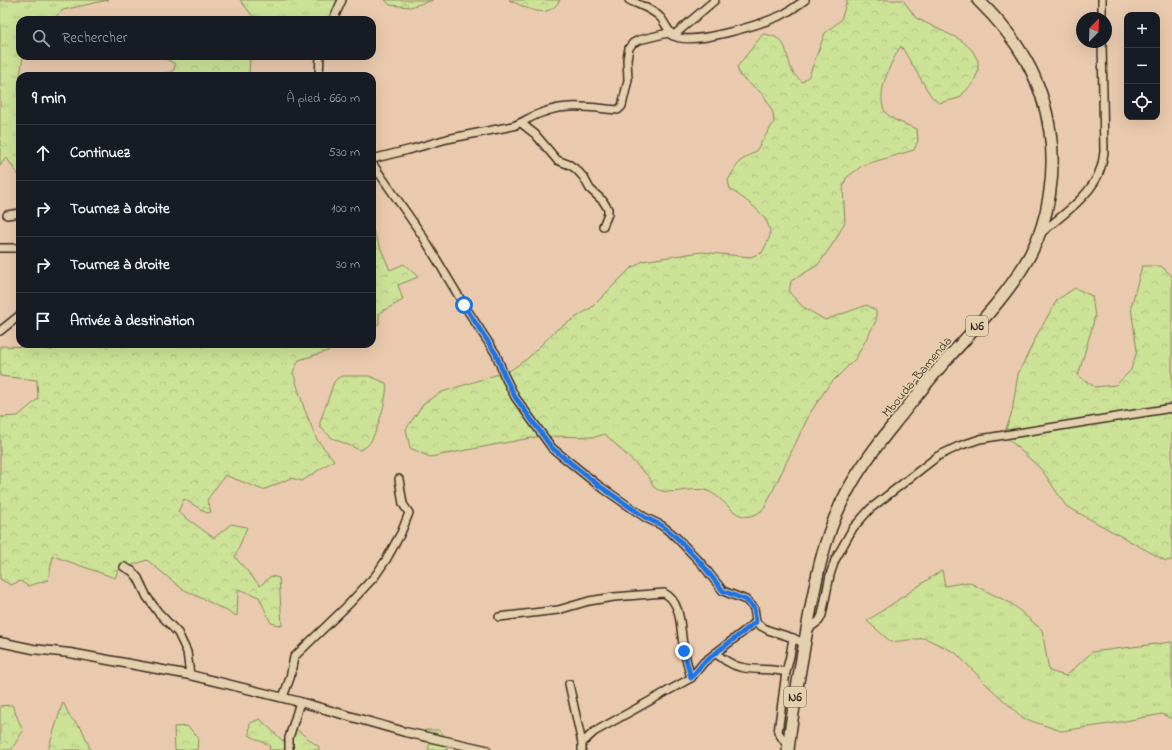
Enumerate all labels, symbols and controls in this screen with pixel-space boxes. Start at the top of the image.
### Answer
north arrow [1076,12,1112,48]
map controls [1124,12,1160,120]
button: + [1124,12,1160,48]
search box [16,16,376,60]
icon: search [30,27,52,49]
text: Rechercher [62,27,127,49]
button: − [1124,48,1160,84]
button: locate [1124,84,1160,120]
text: 9 min [32,86,66,111]
text: À pied · 660 m [287,89,360,108]
icon: ahead [32,142,54,164]
text: Continuez [70,142,130,164]
text: 530 m [328,143,360,162]
icon: right [32,198,54,220]
text: Tournez à droite [70,198,170,220]
text: 100 m [331,199,360,218]
icon: right [32,254,54,276]
text: Tournez à droite [70,254,170,276]
text: 30 m [336,255,360,274]
route start [455,296,473,314]
icon: arrive [32,310,54,332]
text: Arrivée à destination [70,310,195,332]
road number: N6 [966,316,988,336]
street label: Mbouda-Bamenda [878,332,957,422]
route end [675,642,693,660]
road number: N6 [784,687,806,707]

